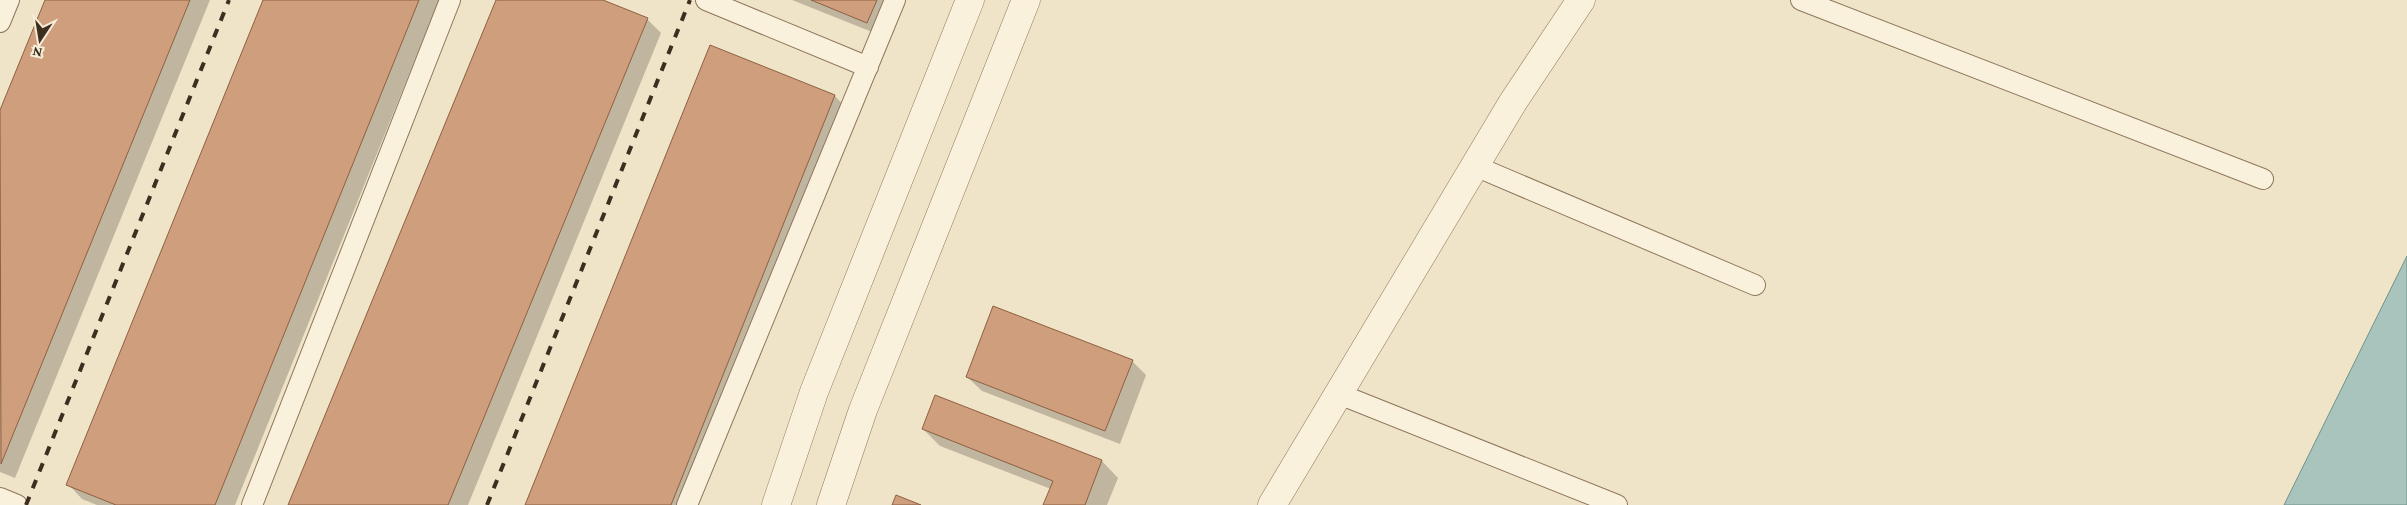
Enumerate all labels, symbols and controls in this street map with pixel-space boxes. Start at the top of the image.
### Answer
north arrow [15,15,65,65]
text: N [31,44,44,62]

